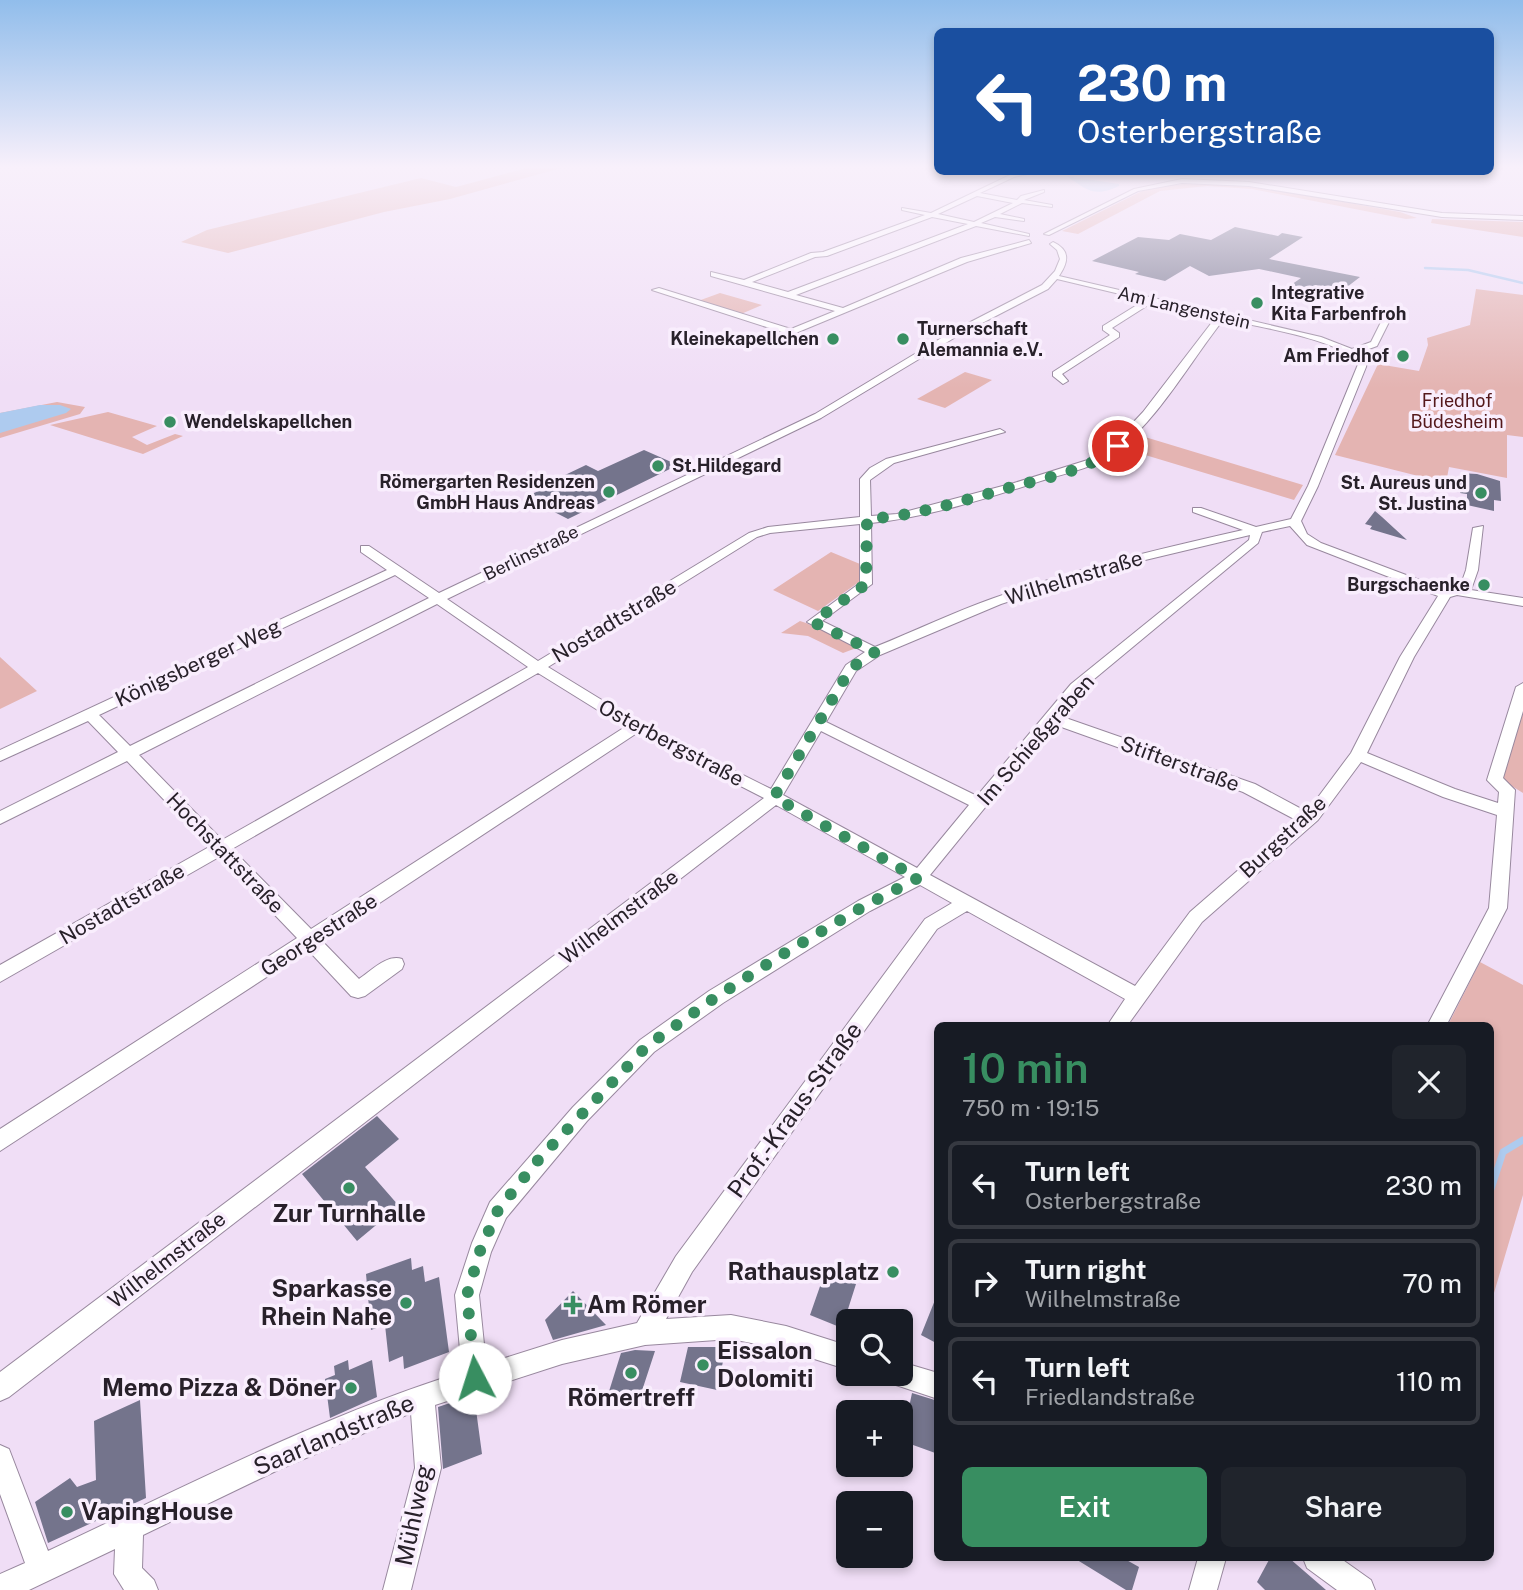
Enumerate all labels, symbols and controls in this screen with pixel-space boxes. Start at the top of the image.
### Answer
text: 230 m [1077,54,1227,112]
icon: left [962,56,1053,147]
text: Osterbergstraße [1077,113,1322,150]
street label: Am Langenstein [1116,282,1252,333]
place label: Integrative Kita Farbenfroh [1271,282,1406,324]
marker: Integrative Kita Farbenfroh [1249,295,1265,311]
place label: Turnerschaft Alemannia e.V. [917,318,1043,360]
place label: Kleinekapellchen [670,328,819,349]
marker: Kleinekapellchen [825,331,841,347]
marker: Turnerschaft Alemannia e.V. [895,331,911,347]
place label: Am Friedhof [1283,345,1389,366]
marker: Am Friedhof [1395,348,1411,364]
park label: Friedhof Büdesheim [1410,390,1504,432]
place label: Wendelskapellchen [184,411,352,432]
marker: Wendelskapellchen [162,414,178,430]
pin [1088,416,1148,476]
icon: arrive [1099,427,1137,465]
place label: St.Hildegard [672,455,782,476]
marker: St.Hildegard [650,458,666,474]
place label: Römergarten Residenzen GmbH Haus Andreas [379,471,595,513]
place label: St. Aureus und St. Justina [1341,472,1467,514]
marker: Römergarten Residenzen GmbH Haus Andreas [601,484,617,500]
marker: St. Aureus und St. Justina [1473,485,1489,501]
street label: Berlinstraße [480,521,582,585]
street label: Wilhelmstraße [1002,545,1146,610]
street label: Nostadtstraße [547,574,680,667]
place label: Burgschaenke [1347,574,1470,595]
marker: Burgschaenke [1476,577,1492,593]
street label: Königsberger Weg [111,613,285,712]
street label: Im Schießgraben [972,669,1099,810]
street label: Osterbergstraße [594,694,748,791]
street label: Stifterstraße [1117,730,1243,797]
street label: Hochstattstraße [161,787,289,918]
street label: Burgstraße [1234,790,1331,883]
street label: Nostadtstraße [55,858,189,950]
street label: Wilhelmstraße [554,864,683,969]
street label: Georgestraße [256,888,382,982]
street label: Prof.-Kraus-Straße [721,1016,867,1203]
text: 10 min [962,1043,1088,1092]
button: close [1392,1045,1466,1119]
text: 750 m · 19:15 [962,1094,1099,1121]
text: Turn left [1025,1156,1130,1187]
icon: left [966,1166,1004,1204]
text: 230 m [1386,1170,1462,1201]
marker: Zur Turnhalle [341,1180,357,1196]
text: Osterbergstraße [1025,1187,1201,1214]
place label: Zur Turnhalle [272,1199,426,1227]
street label: Wilhelmstraße [103,1206,230,1313]
text: Turn right [1025,1254,1147,1285]
place label: Rathausplatz [727,1257,879,1285]
marker: Rathausplatz [885,1264,901,1280]
icon: right [966,1264,1004,1302]
text: 70 m [1402,1268,1462,1299]
place label: Sparkasse Rhein Nahe [261,1274,392,1330]
text: Wilhelmstraße [1025,1285,1181,1312]
place label: Am Römer [587,1290,707,1318]
marker: Sparkasse Rhein Nahe [398,1295,414,1311]
marker: Am Römer [565,1297,581,1313]
map controls [836,1309,913,1568]
button: search [836,1309,913,1386]
place label: Eissalon Dolomiti [717,1336,813,1392]
position arrow [438,1341,512,1415]
text: Turn left [1025,1352,1130,1383]
marker: Eissalon Dolomiti [695,1357,711,1373]
icon: left [966,1362,1004,1400]
marker: Römertreff [623,1365,639,1381]
text: 110 m [1396,1366,1462,1397]
place label: Memo Pizza & Döner [102,1373,337,1401]
marker: Memo Pizza & Döner [343,1380,359,1396]
place label: Römertreff [567,1383,695,1411]
text: Friedlandstraße [1025,1383,1195,1410]
street label: Saarlandstraße [249,1388,418,1481]
button: + [836,1400,913,1477]
street label: Mühlweg [389,1462,437,1568]
button: Exit [962,1467,1207,1547]
button: Share [1221,1467,1466,1547]
button: − [836,1491,913,1568]
place label: VapingHouse [81,1497,233,1525]
marker: VapingHouse [59,1504,75,1520]

